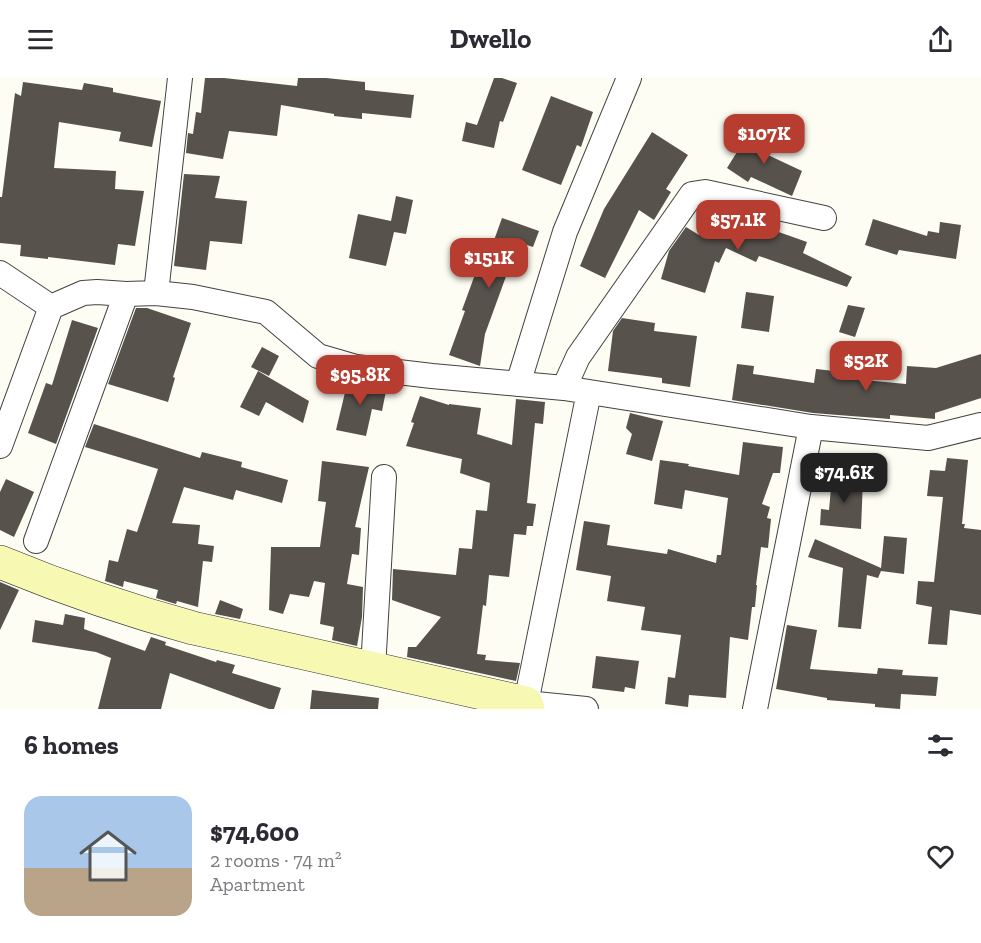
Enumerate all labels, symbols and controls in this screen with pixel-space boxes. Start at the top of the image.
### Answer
icon: menu [24,23,57,56]
text: Dwello [450,23,531,55]
icon: share [924,23,957,56]
pin: $107K [722,114,806,165]
text: $107K [738,121,790,145]
pin: $57.1K [689,200,787,251]
text: $57.1K [710,207,766,231]
pin: $151K [447,238,531,289]
text: $151K [464,245,514,269]
pin: $52K [830,341,902,392]
text: $52K [844,348,888,372]
pin: $95.8K [311,355,409,406]
text: $95.8K [330,362,390,386]
pin: $74.6K [795,453,893,504]
text: $74.6K [814,460,874,484]
text: 6 homes [24,729,119,761]
icon: filters [924,729,957,762]
text: $74,600 [210,816,299,848]
icon: home [72,820,144,892]
icon: heart [924,840,957,873]
text: 2 rooms · 74 m² [210,848,342,872]
text: Apartment [210,872,305,896]

